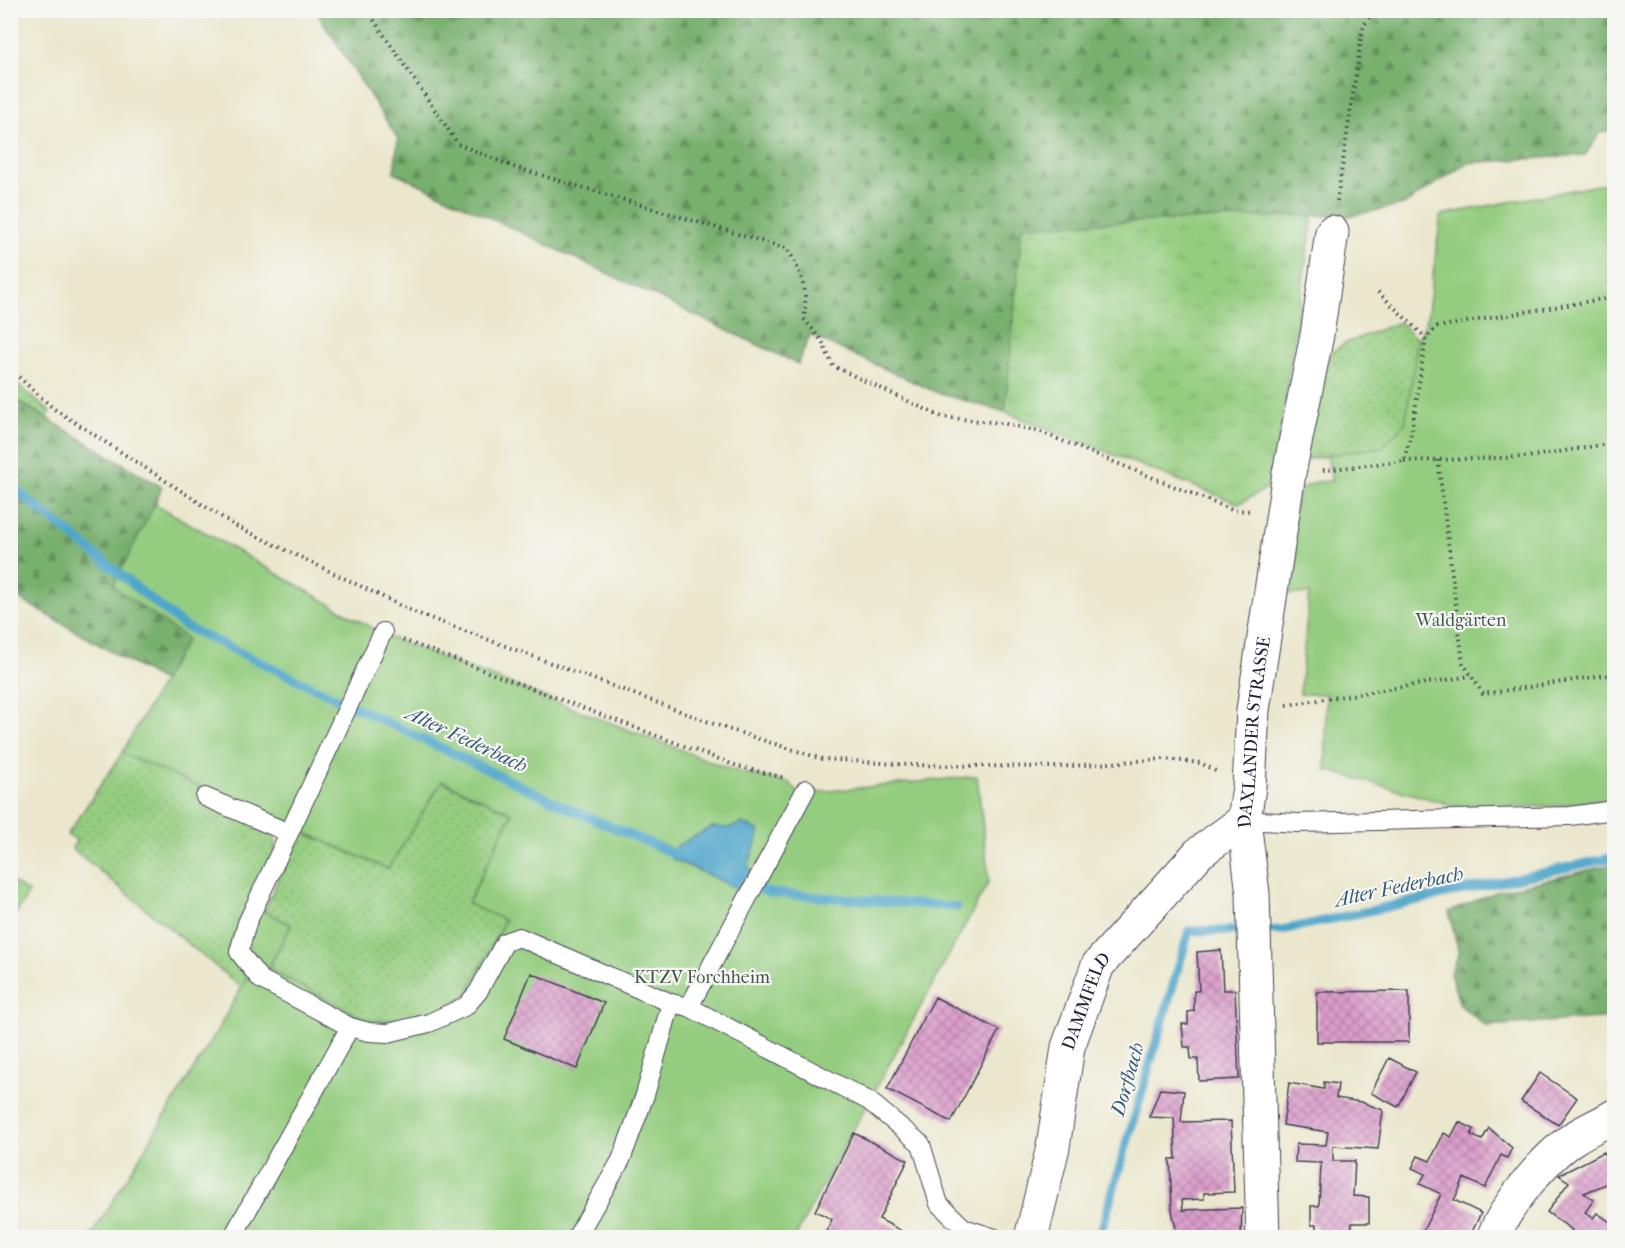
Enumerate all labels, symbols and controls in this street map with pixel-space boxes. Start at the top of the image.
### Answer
park label: Waldgärten [1415,610,1507,631]
street label: DAXLANDER STRASSE [1233,635,1275,829]
water label: Alter Federbach [400,700,531,777]
water label: Alter Federbach [1330,862,1465,912]
street label: DAMMFELD [1058,948,1115,1053]
park label: KTZV Forchheim [634,967,770,988]
water label: Dorfbach [1106,1040,1149,1120]

